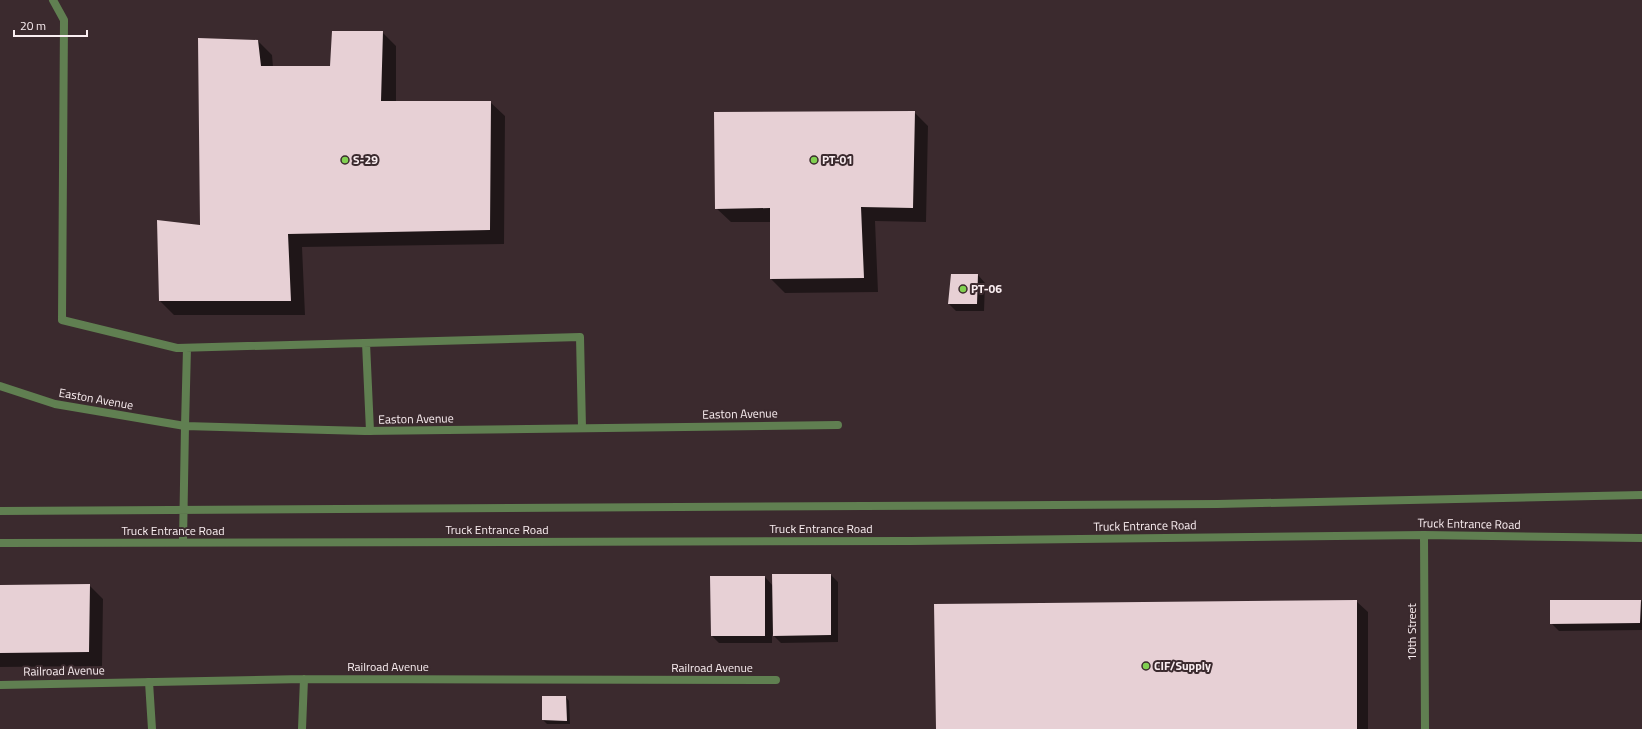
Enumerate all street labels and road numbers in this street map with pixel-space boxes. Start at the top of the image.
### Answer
street label: Easton Avenue [57,383,135,414]
street label: Easton Avenue [702,403,778,424]
street label: Easton Avenue [378,408,454,429]
street label: Truck Entrance Road [1417,513,1521,534]
street label: Truck Entrance Road [1093,515,1197,536]
street label: Truck Entrance Road [769,519,873,538]
street label: Truck Entrance Road [445,520,549,539]
street label: Truck Entrance Road [121,521,225,540]
street label: 10th Street [1402,602,1421,661]
street label: Railroad Avenue [347,657,429,676]
street label: Railroad Avenue [671,658,753,677]
street label: Railroad Avenue [23,660,105,681]

